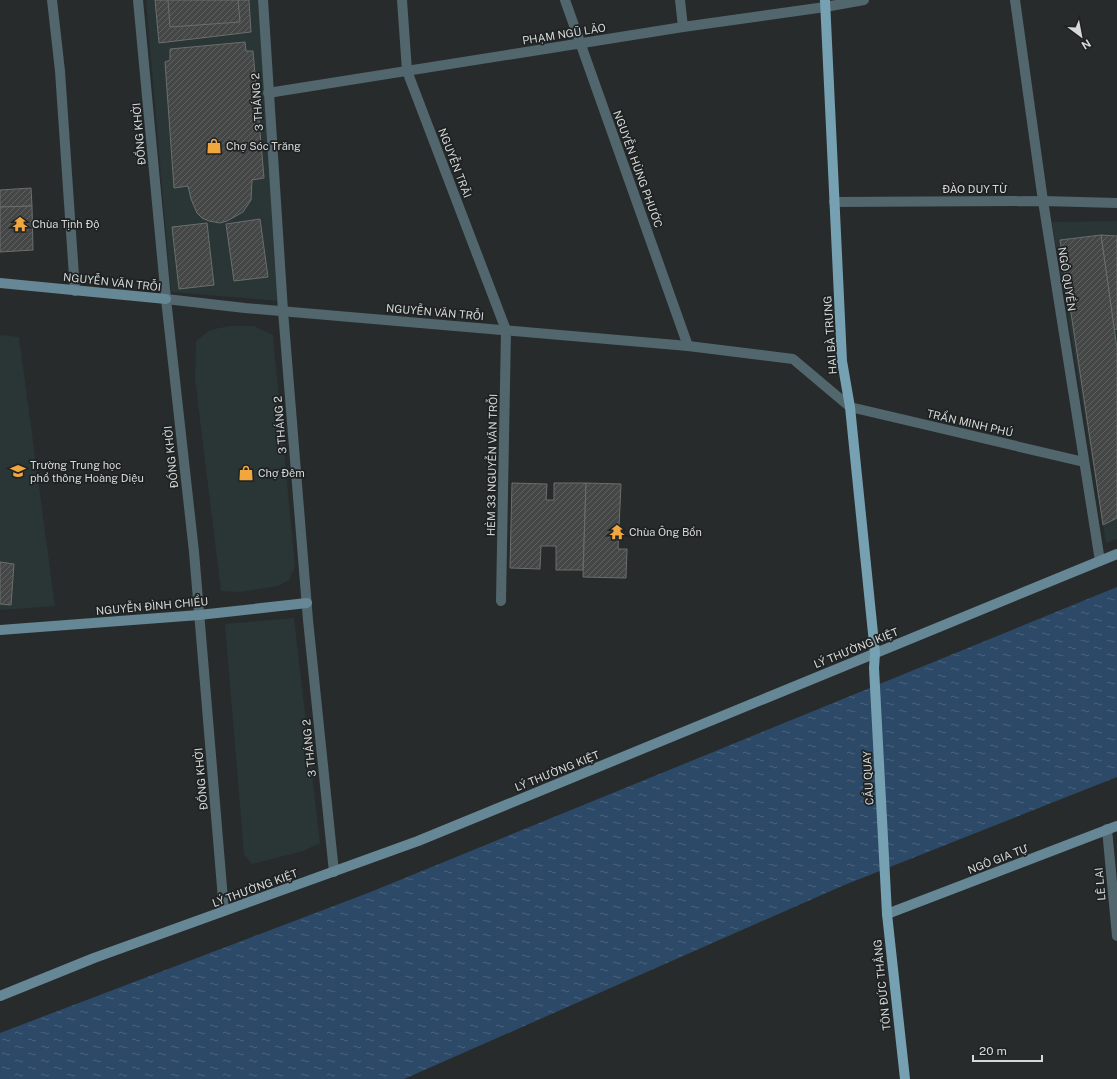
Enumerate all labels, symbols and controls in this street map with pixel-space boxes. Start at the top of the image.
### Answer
north arrow [1061,16,1101,56]
street label: PHẠM NGŨ LÃO [521,20,607,47]
text: N [1079,37,1093,52]
street label: 3 THÁNG 2 [248,72,265,131]
street label: ĐỒNG KHỞI [128,102,148,166]
street label: NGUYỄN HÙNG PHƯỚC [611,108,667,229]
street label: NGUYỄN TRÃI [436,126,476,199]
shop icon: Chợ Sóc Trăng [205,137,223,155]
place label: Chợ Sóc Trăng [226,140,301,152]
street label: ĐÀO DUY TỪ [942,182,1008,195]
temple icon: Chùa Tịnh Độ [11,215,29,233]
place label: Chùa Tịnh Độ [32,218,99,230]
street label: NGÔ QUYỀN [1056,246,1080,312]
street label: NGUYỄN VĂN TRỖI [62,269,162,293]
street label: HAI BÀ TRƯNG [820,295,839,375]
street label: NGUYỄN VĂN TRỖI [386,300,485,322]
street label: HẺM 33 NGUYỄN VĂN TRỖI [483,394,499,536]
street label: 3 THÁNG 2 [270,395,289,454]
street label: TRẦN MINH PHÚ [926,405,1015,439]
street label: ĐỒNG KHỞI [160,425,180,489]
place label: Trường Trung học phổ thông Hoàng Diệu [30,459,144,484]
school or university icon: Trường Trung học phổ thông Hoàng Diệu [9,462,27,480]
shop icon: Chợ Đêm [237,464,255,482]
place label: Chợ Đêm [258,467,305,479]
temple icon: Chùa Ông Bổn [608,523,626,541]
place label: Chùa Ông Bổn [629,525,702,538]
street label: NGUYỄN ĐÌNH CHIỂU [95,592,209,617]
street label: LÝ THƯỜNG KIỆT [812,624,901,670]
street label: 3 THÁNG 2 [299,718,318,778]
street label: ĐỒNG KHỞI [190,747,210,811]
street label: LÝ THƯỜNG KIỆT [513,747,602,793]
street label: CẦU QUAY [859,750,875,806]
street label: NGÔ GIA TỰ [966,841,1030,876]
street label: LÝ THƯỜNG KIỆT [210,866,300,909]
street label: LÊ LAI [1093,867,1107,901]
street label: TÔN ĐỨC THẮNG [869,939,893,1031]
scale bar [973,1037,1042,1063]
text: 20 m [979,1044,1007,1058]

